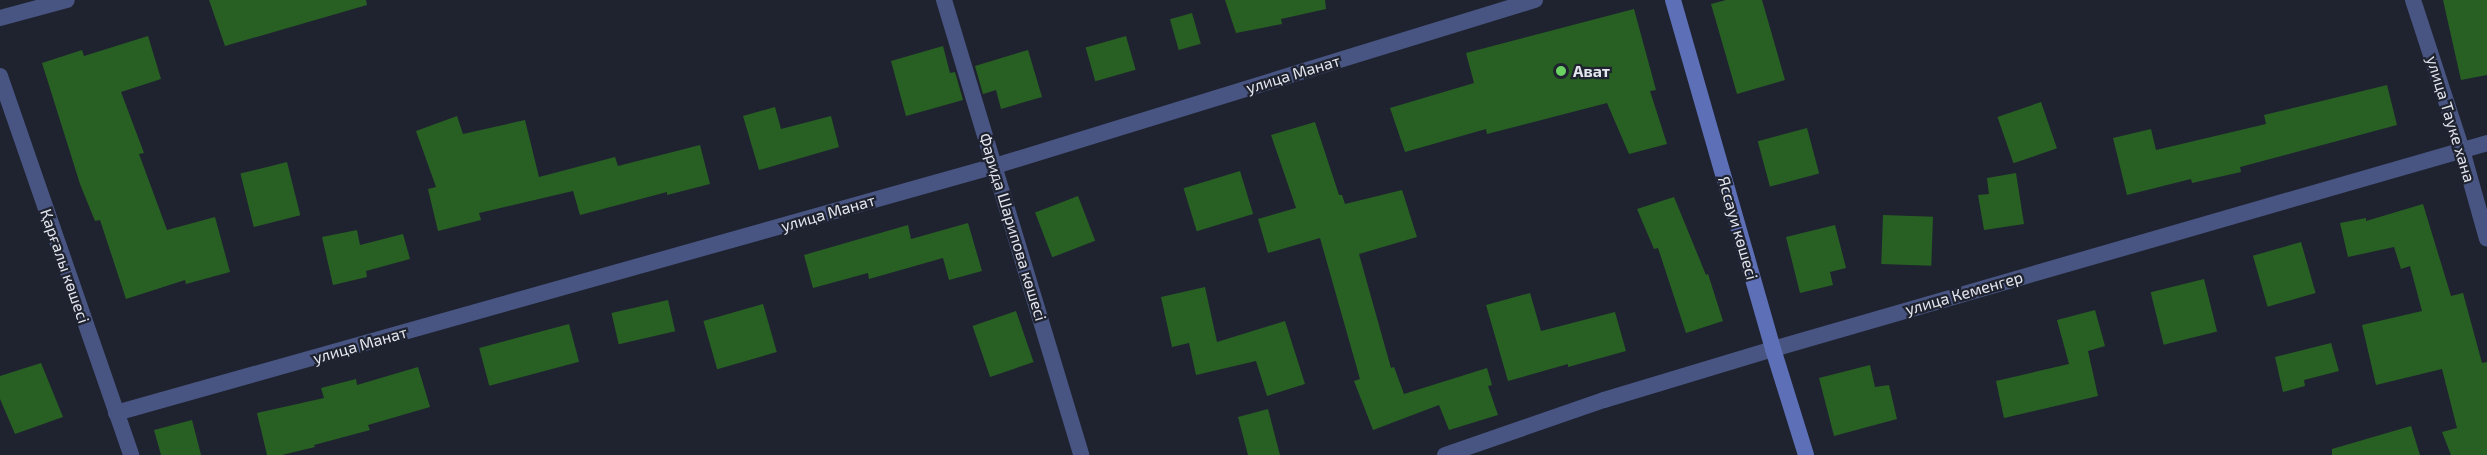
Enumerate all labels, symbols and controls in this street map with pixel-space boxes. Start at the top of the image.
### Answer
street label: улица Манат [1244,51,1342,97]
street label: улица Тауке хана [2423,54,2479,184]
place label: Ават [1573,61,1610,81]
marker: Ават [1554,64,1568,78]
street label: Фарида Шарипова көшесі [975,131,1051,323]
street label: Яссауи көшесі [1714,174,1762,282]
street label: улица Манат [779,190,877,236]
street label: Қарғалы көшесі [36,206,94,326]
street label: улица Кеменгер [1903,267,2025,319]
street label: улица Манат [311,322,409,368]

